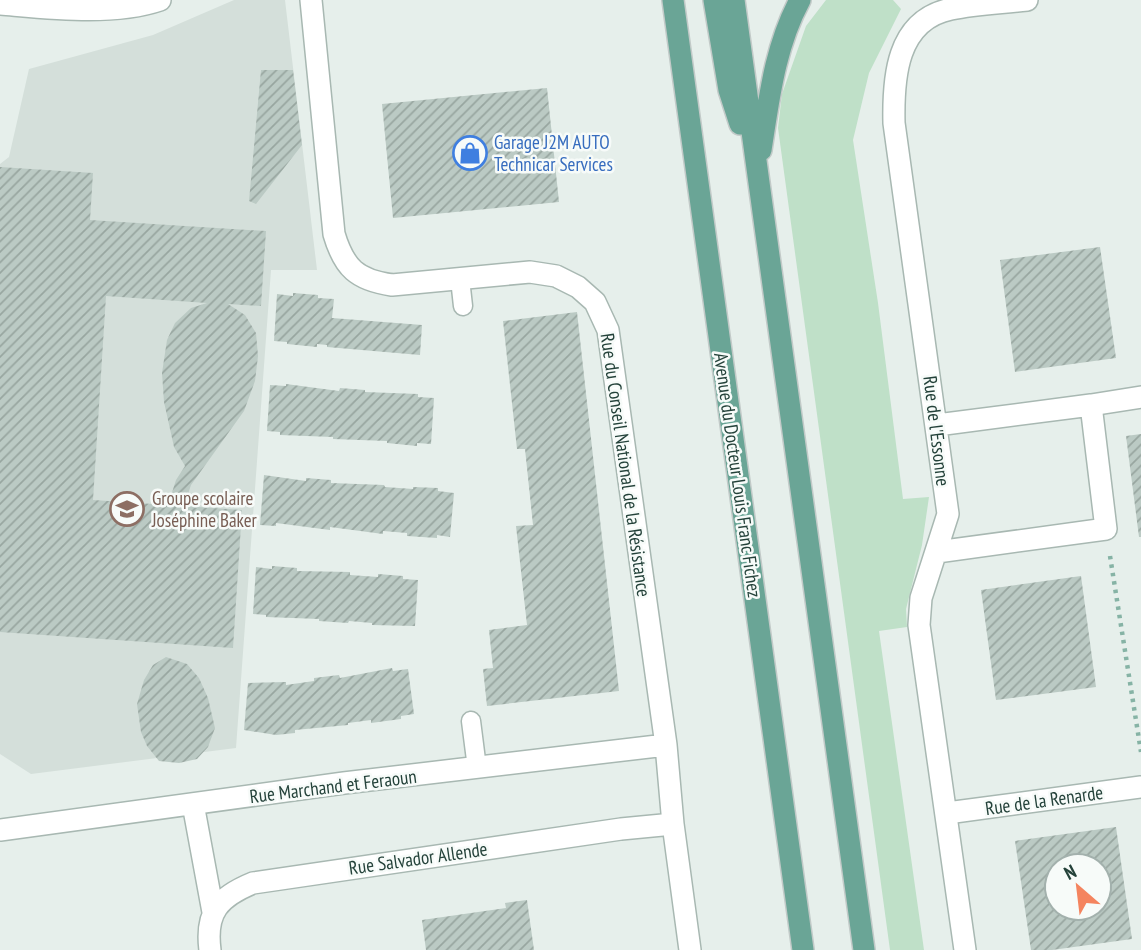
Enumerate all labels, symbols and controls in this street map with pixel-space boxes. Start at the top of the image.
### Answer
place label: Garage J2M AUTO Technicar Services [494,130,613,176]
shop icon: Garage J2M AUTO Technicar Services [451,134,489,172]
street label: Rue du Conseil National de la Résistance [596,332,656,598]
street label: Avenue du Docteur Louis Franc Fichez [709,351,767,599]
street label: Rue de l'Essonne [918,374,956,488]
place label: Groupe scolaire Joséphine Baker [151,486,258,532]
school or university icon: Groupe scolaire Joséphine Baker [108,490,146,528]
street label: Rue Marchand et Feraoun [248,764,418,808]
street label: Rue de la Renarde [983,780,1105,820]
street label: Rue Salvador Allende [347,836,489,880]
north arrow [1043,852,1113,922]
text: N [1060,859,1080,885]

